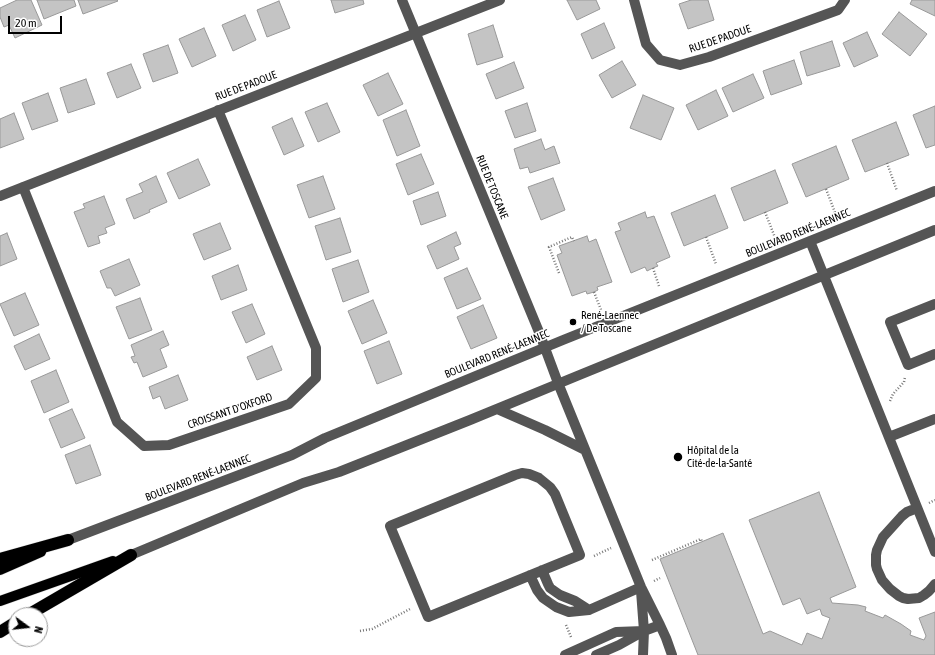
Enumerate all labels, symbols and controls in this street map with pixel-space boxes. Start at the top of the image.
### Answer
scale bar [10,8,64,34]
text: 20 m [15,16,37,30]
street label: RUE DE PADOUE [687,22,753,56]
street label: RUE DE PADOUE [213,68,279,104]
street label: RUE DE TOSCANE [473,153,511,221]
street label: BOULEVARD RENÉ-LAENNEC [744,206,852,260]
place label: René-Laennec / De Toscane [581,309,639,335]
marker: René-Laennec / De Toscane [568,317,578,327]
street label: BOULEVARD RENÉ-LAENNEC [443,327,551,381]
street label: CROISSANT D'OXFORD [186,390,274,432]
place label: Hôpital de la Cité-de-la-Santé [687,444,752,470]
marker: Hôpital de la Cité-de-la-Santé [672,451,684,463]
street label: BOULEVARD RENÉ-LAENNEC [143,452,253,504]
north arrow [8,607,48,647]
text: N [32,625,45,635]

